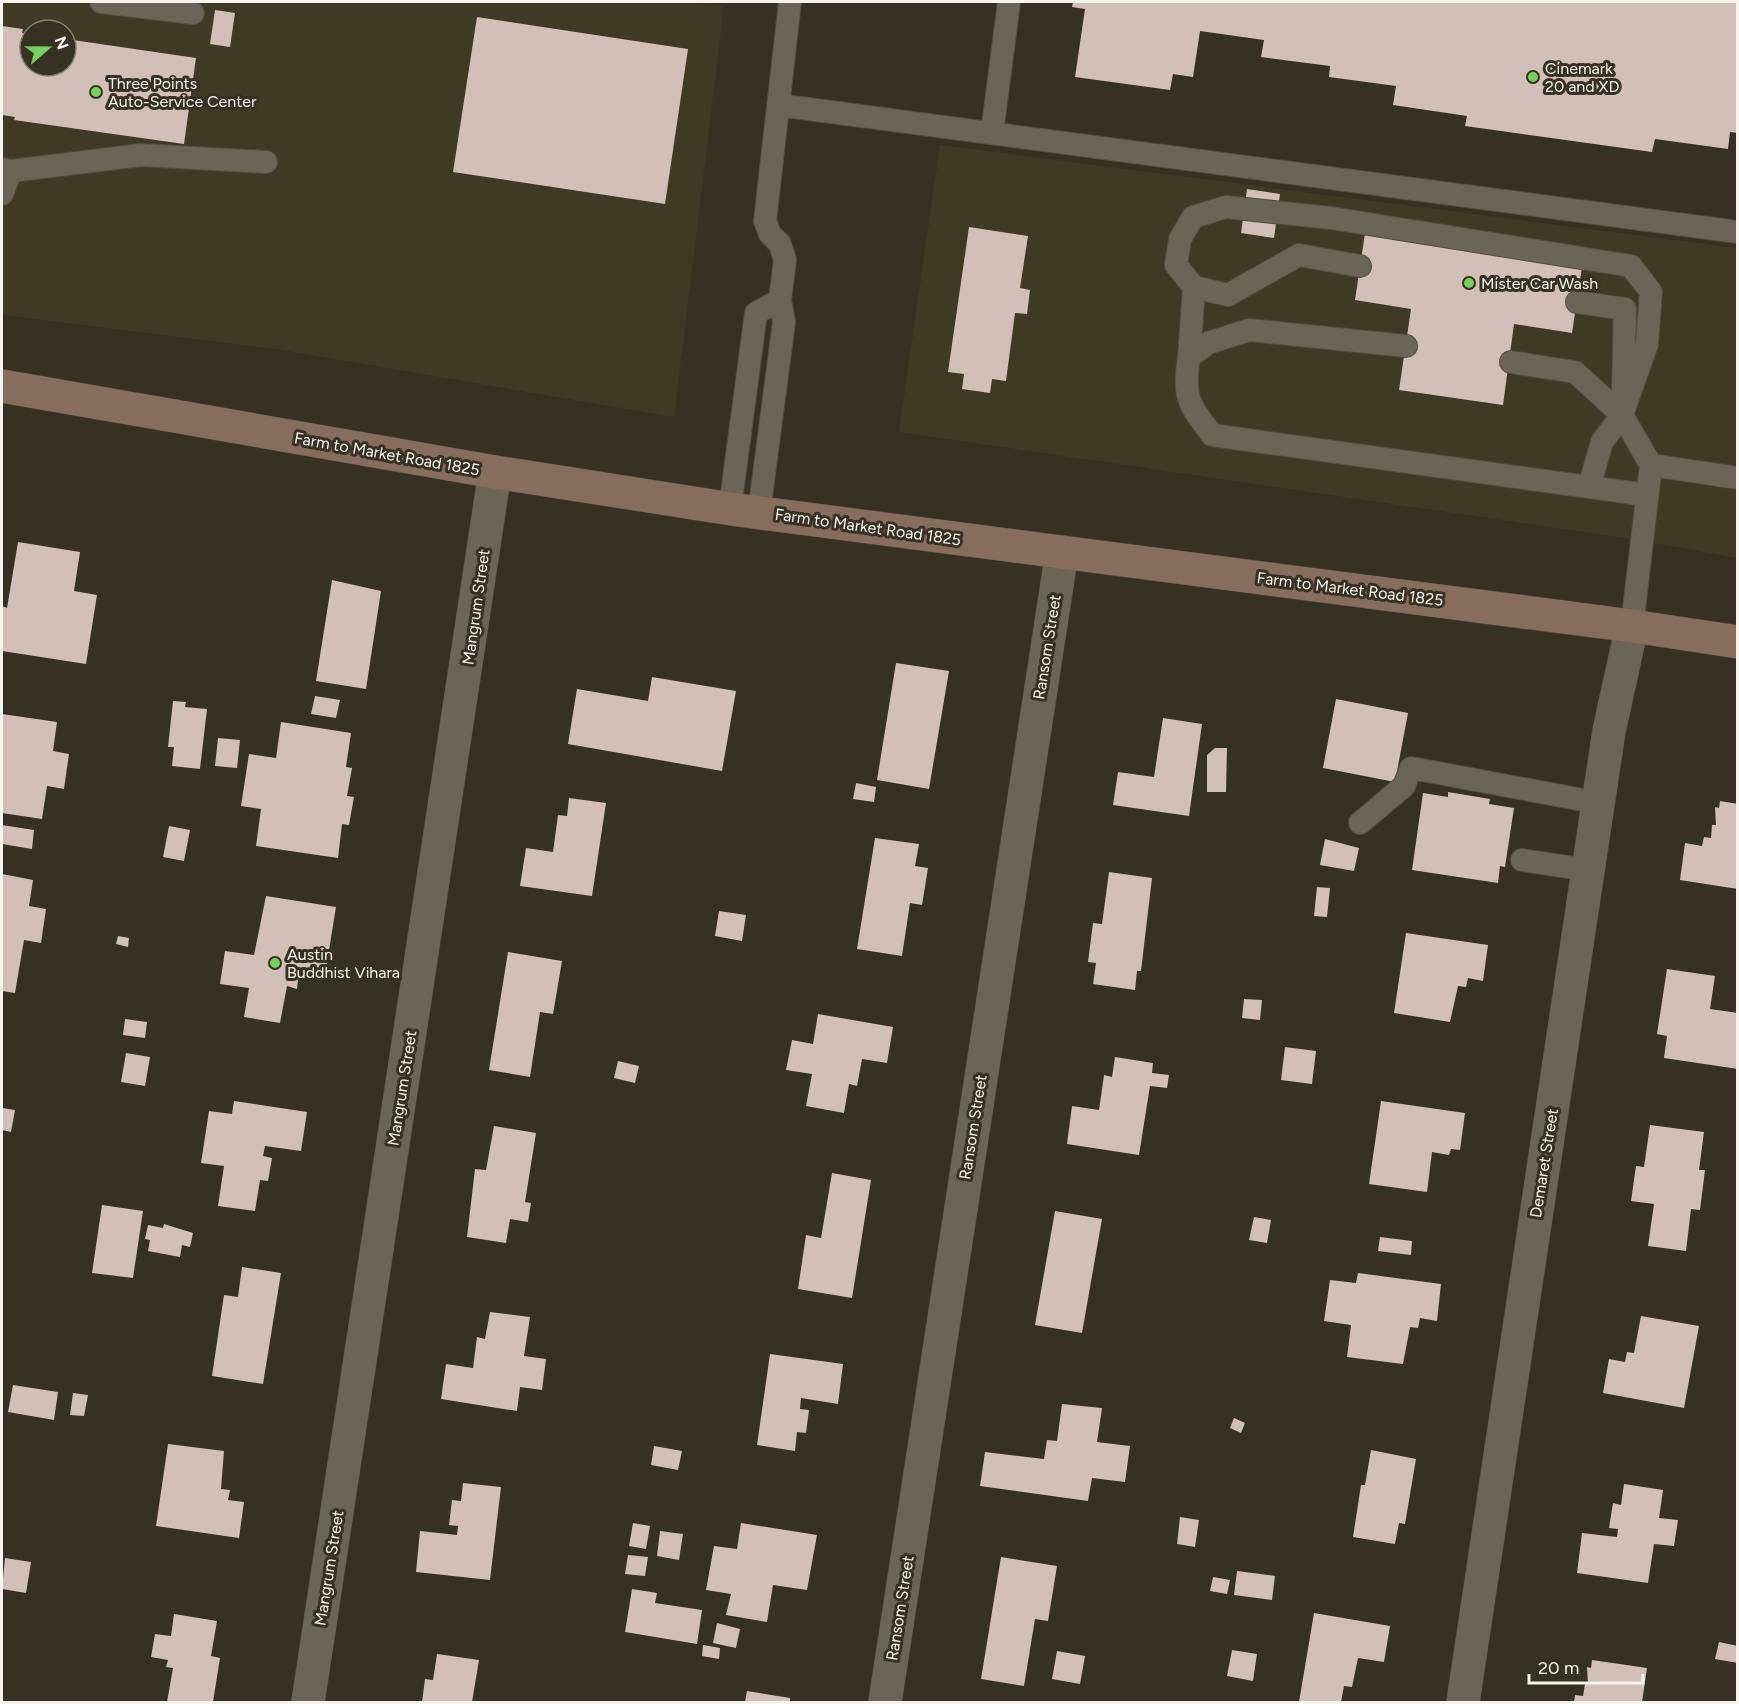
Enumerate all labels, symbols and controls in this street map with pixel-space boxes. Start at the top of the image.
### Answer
north arrow [18,18,78,78]
text: N [51,34,73,52]
place label: Cinemark 20 and XD [1545,59,1619,96]
marker: Cinemark 20 and XD [1526,70,1540,84]
place label: Three Points Auto-Service Center [108,74,257,111]
marker: Three Points Auto-Service Center [89,85,103,99]
place label: Mister Car Wash [1481,274,1598,293]
marker: Mister Car Wash [1462,276,1476,290]
street label: Farm to Market Road 1825 [293,428,481,480]
street label: Farm to Market Road 1825 [774,505,962,549]
street label: Mangrum Street [458,548,494,666]
street label: Farm to Market Road 1825 [1256,568,1444,610]
street label: Ransom Street [1029,593,1065,701]
place label: Austin Buddhist Vihara [287,945,400,982]
marker: Austin Buddhist Vihara [268,956,282,970]
street label: Mangrum Street [383,1029,421,1147]
street label: Ransom Street [955,1073,991,1181]
street label: Demaret Street [1526,1107,1562,1219]
street label: Mangrum Street [310,1509,348,1627]
street label: Ransom Street [882,1554,918,1662]
scale bar [1529,1647,1643,1685]
text: 20 m [1538,1657,1579,1679]

